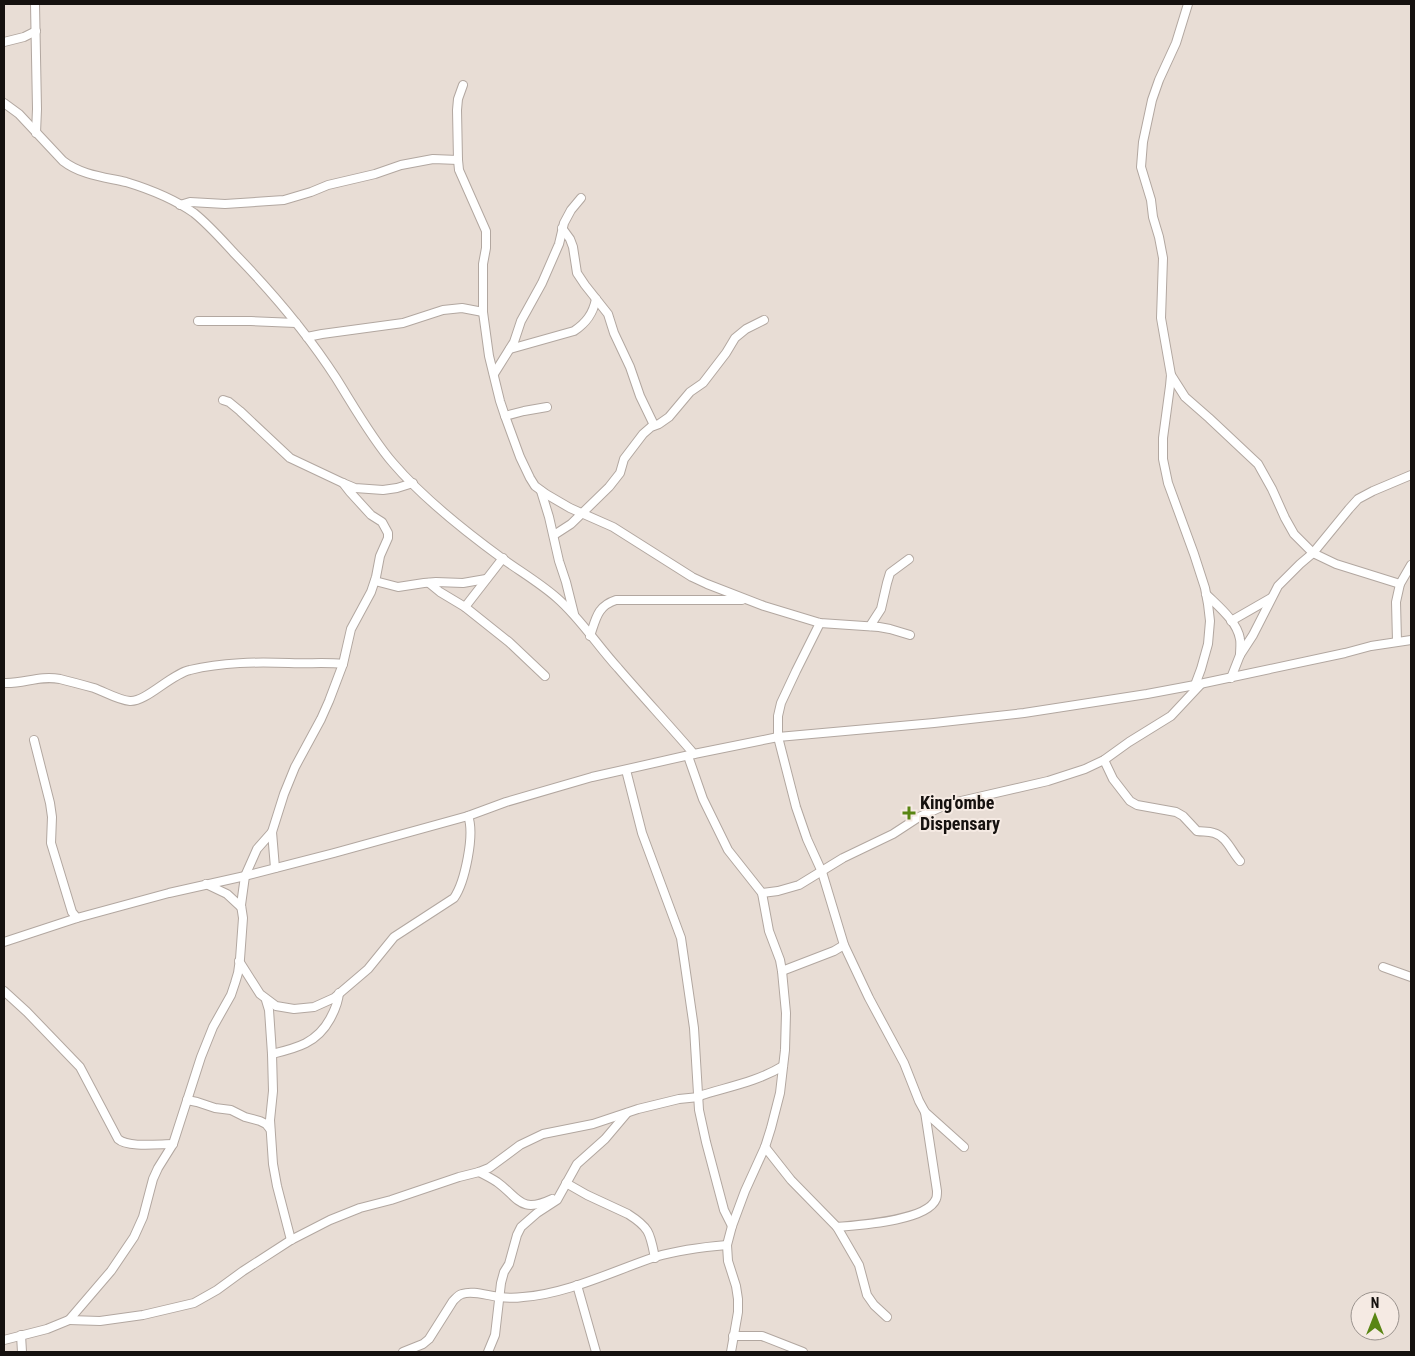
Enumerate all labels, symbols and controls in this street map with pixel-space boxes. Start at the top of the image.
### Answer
place label: King'ombe Dispensary [920,792,1000,834]
marker: King'ombe Dispensary [902,806,916,820]
north arrow [1350,1291,1400,1341]
text: N [1371,1295,1379,1311]

